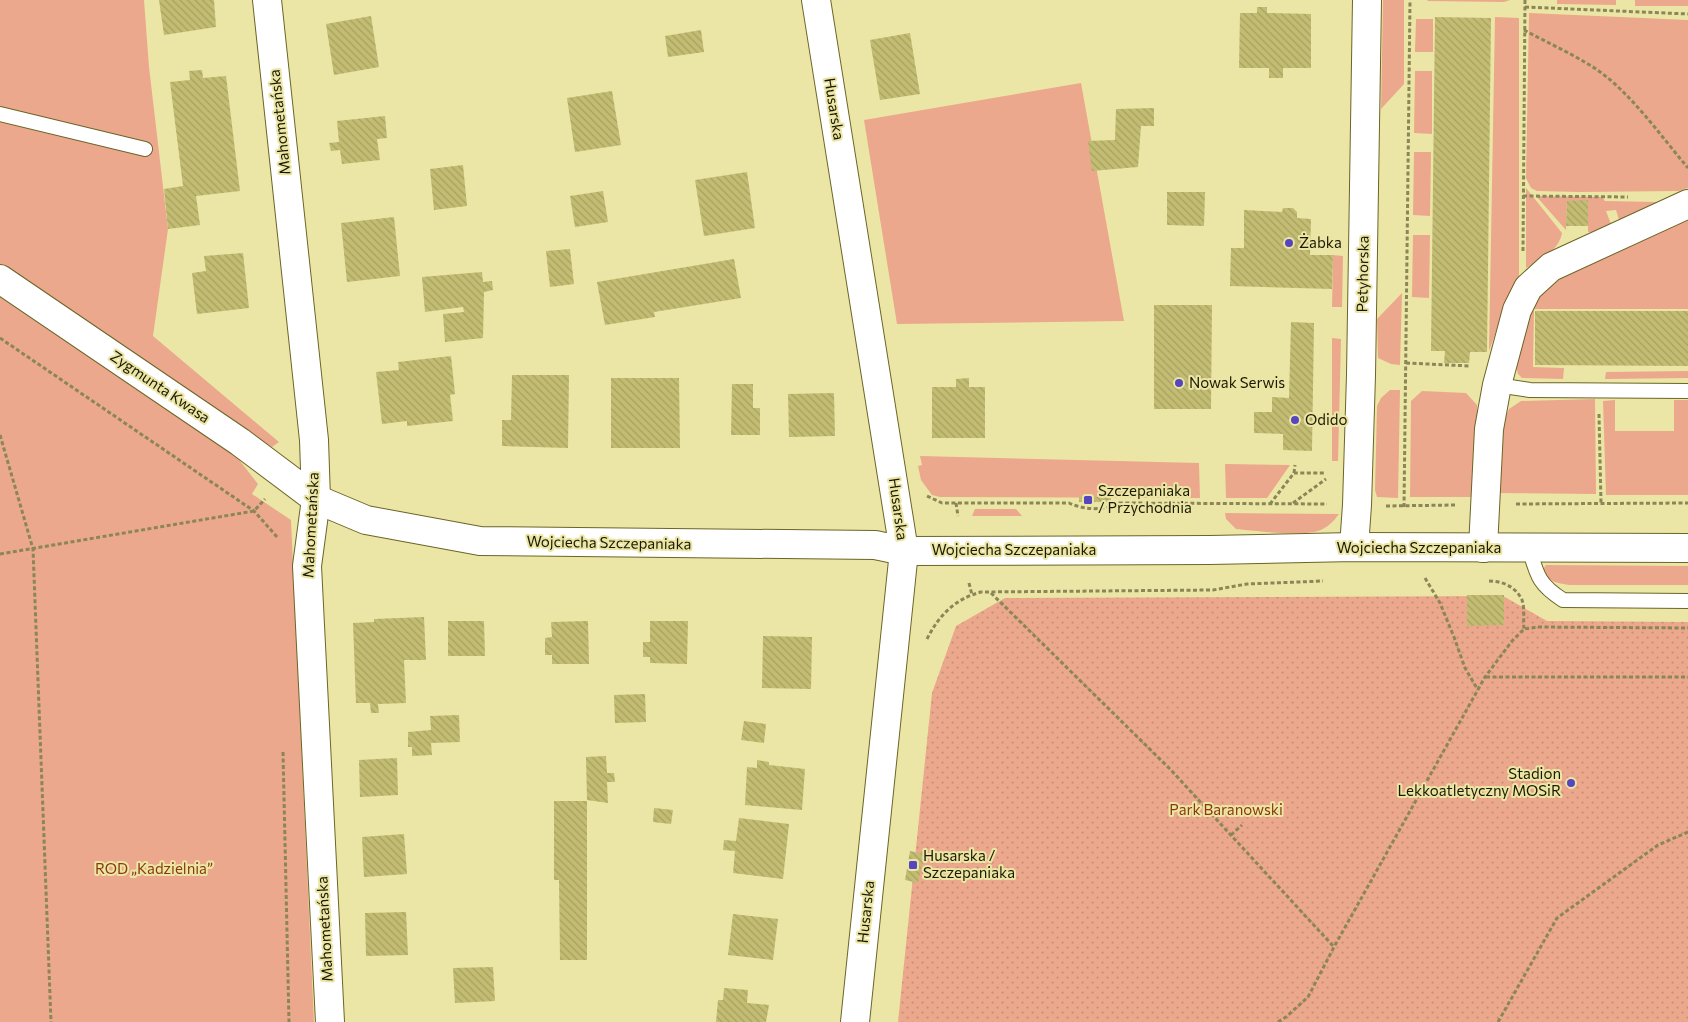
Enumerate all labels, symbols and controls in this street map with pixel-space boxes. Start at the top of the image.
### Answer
street label: Mahometańska [265,69,293,176]
street label: Husarska [821,76,849,141]
place label: Żabka [1299,233,1342,251]
street label: Petyhorska [1352,235,1372,313]
marker: Żabka [1283,237,1295,249]
street label: Zygmunta Kwasa [107,346,214,426]
place label: Nowak Serwis [1189,373,1285,391]
marker: Nowak Serwis [1173,377,1185,389]
place label: Odido [1305,410,1347,428]
marker: Odido [1289,414,1301,426]
street label: Mahometańska [298,472,322,578]
street label: Husarska [886,476,912,541]
place label: Szczepaniaka / Przychodnia [1098,481,1192,516]
marker: Szczepaniaka / Przychodnia [1082,494,1094,506]
street label: Wojciecha Szczepaniaka [526,532,692,552]
street label: Wojciecha Szczepaniaka [1337,538,1501,556]
street label: Wojciecha Szczepaniaka [932,540,1096,558]
place label: Stadion Lekkoatletyczny MOSiR [1397,764,1561,799]
marker: Stadion Lekkoatletyczny MOSiR [1565,777,1577,789]
park label: Park Baranowski [1169,800,1283,818]
place label: Husarska / Szczepaniaka [923,846,1015,881]
park label: ROD „Kadzielnia” [95,859,213,877]
marker: Husarska / Szczepaniaka [907,859,919,871]
street label: Mahometańska [312,876,336,982]
street label: Husarska [853,880,877,944]

